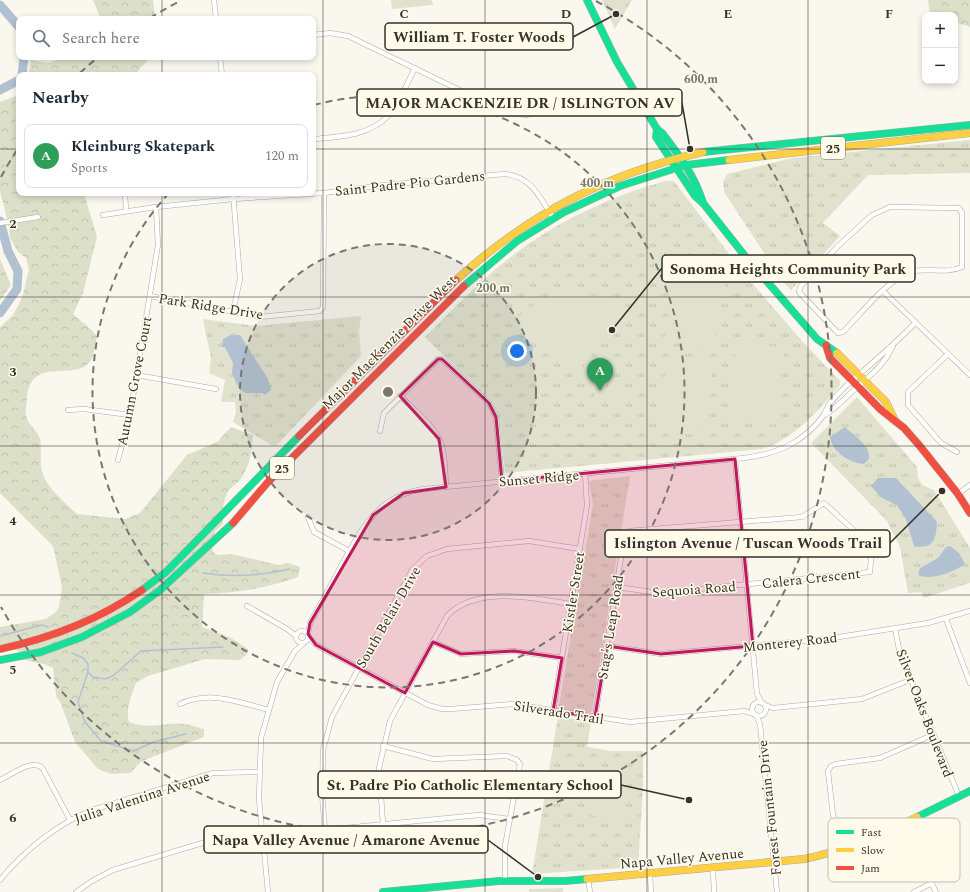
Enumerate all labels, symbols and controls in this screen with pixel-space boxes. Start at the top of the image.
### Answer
text: C [399,4,409,24]
text: D [561,4,571,24]
text: E [724,4,733,24]
text: F [885,4,893,24]
map controls [922,12,958,84]
button: + [922,12,958,48]
search box [16,16,316,60]
callout: William T. Foster Woods [385,23,573,50]
text: William T. Foster Woods [393,26,565,49]
icon: search [30,27,52,49]
text: Search here [62,27,140,50]
button: − [922,48,958,84]
text: 600 m [684,70,718,89]
text: Nearby [32,85,88,111]
callout: MAJOR MACKENZIE DR / ISLINGTON AV [357,89,682,116]
text: MAJOR MACKENZIE DR / ISLINGTON AV [365,92,675,115]
text: Kleinburg Skatepark [71,135,215,158]
road number: 25 [821,137,845,159]
text: A [41,146,51,166]
text: 120 m [265,146,299,166]
text: Sports [71,158,108,178]
street label: Saint Padre Pio Gardens [334,165,486,202]
text: 400 m [580,174,614,193]
text: 2 [9,214,17,234]
callout: Sonoma Heights Community Park [662,255,915,282]
text: Sonoma Heights Community Park [670,258,906,281]
street label: Major MacKenzie Drive West [317,270,462,415]
text: 200 m [476,279,510,298]
street label: Park Ridge Drive [157,288,265,325]
street label: Autumn Grove Court [112,314,157,448]
your location [507,341,527,361]
pin: A [587,358,613,391]
text: 3 [9,362,17,382]
centre of rings [381,385,395,399]
road number: 25 [270,457,294,479]
street label: Sunset Ridge [498,465,580,492]
text: 4 [9,511,17,531]
callout: Islington Avenue / Tuscan Woods Trail [605,530,890,557]
text: Islington Avenue / Tuscan Woods Trail [614,532,882,555]
street label: Kistler Street [557,550,590,634]
street label: South Belair Drive [351,562,426,672]
street label: Calera Crescent [761,563,861,594]
street label: Stag's Leap Road [592,573,629,681]
street label: Sequoia Road [651,576,737,603]
street label: Monterey Road [742,627,839,658]
street label: Silver Oaks Boulevard [890,646,959,781]
text: 5 [9,660,17,680]
street label: Silverado Trail [512,695,605,730]
street label: Forest Fountain Drive [752,739,787,877]
street label: Julia Valentina Avenue [72,766,213,829]
callout: St. Padre Pio Catholic Elementary School [318,771,621,798]
text: St. Padre Pio Catholic Elementary School [327,774,613,797]
text: 6 [9,808,17,828]
legend [828,818,960,882]
text: Fast [861,824,882,841]
callout: Napa Valley Avenue / Amarone Avenue [204,826,488,853]
text: Napa Valley Avenue / Amarone Avenue [212,829,480,852]
text: Slow [861,842,885,859]
street label: Napa Valley Avenue [619,843,745,874]
text: Jam [861,860,880,877]

